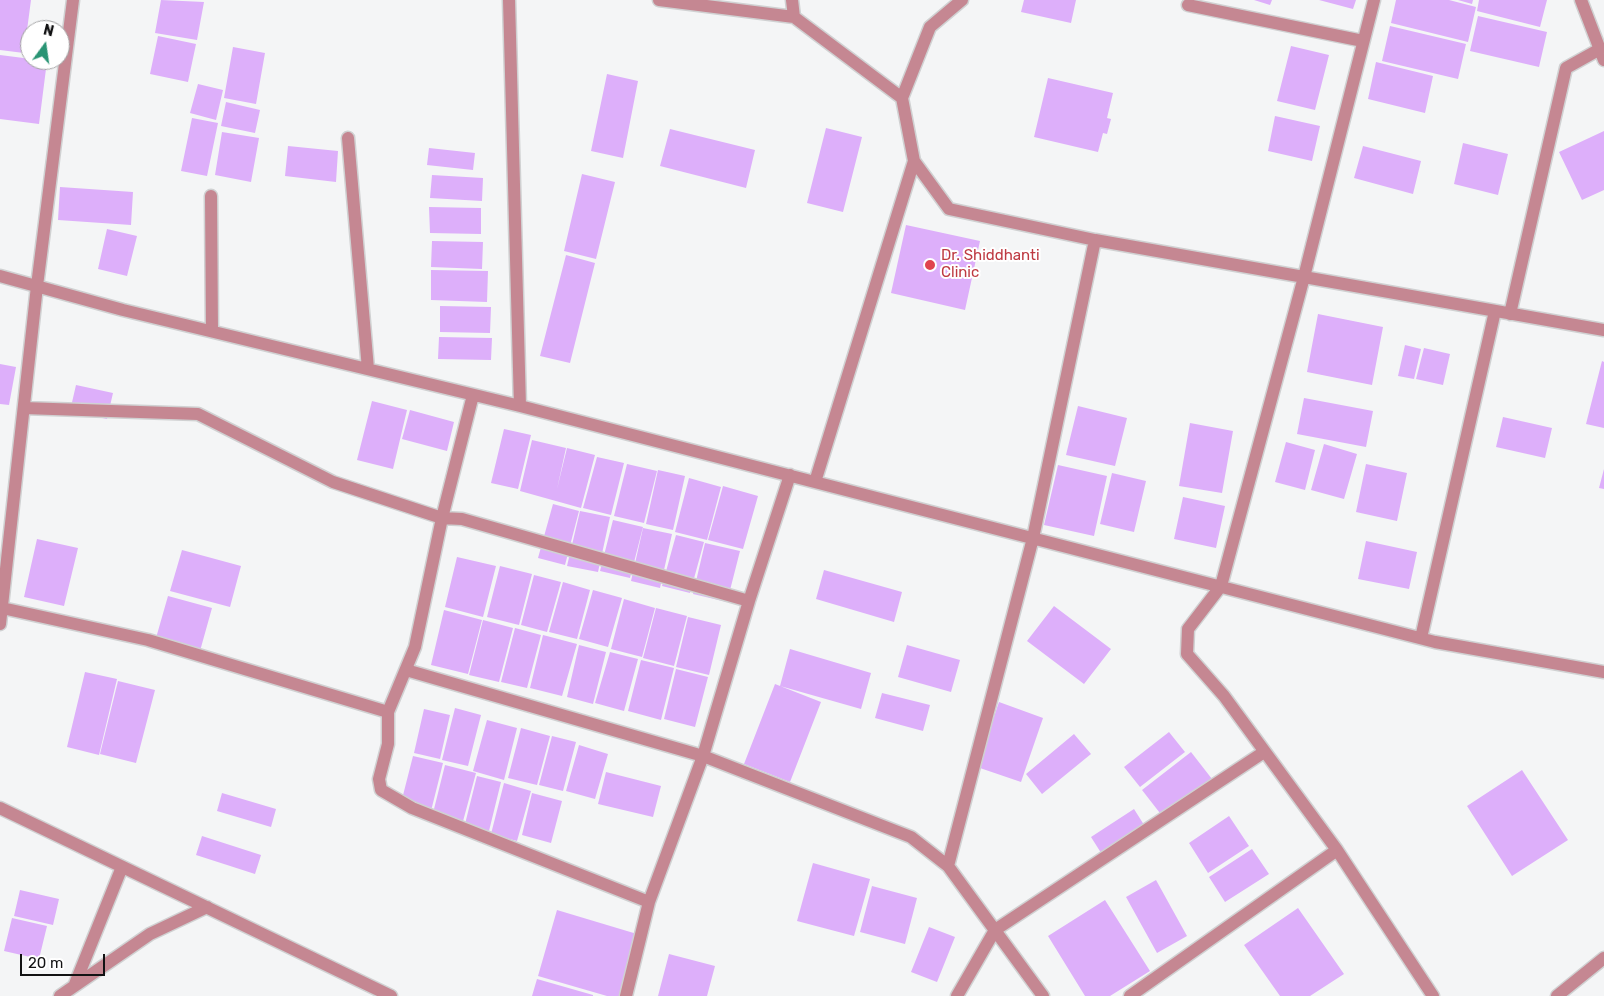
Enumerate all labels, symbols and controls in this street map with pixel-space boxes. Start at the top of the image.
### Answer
north arrow [20,20,70,70]
text: N [42,21,55,40]
place label: Dr. Shiddhanti Clinic [941,247,1040,282]
marker: Dr. Shiddhanti Clinic [923,258,937,272]
scale bar [22,944,108,976]
text: 20 m [28,954,63,972]

